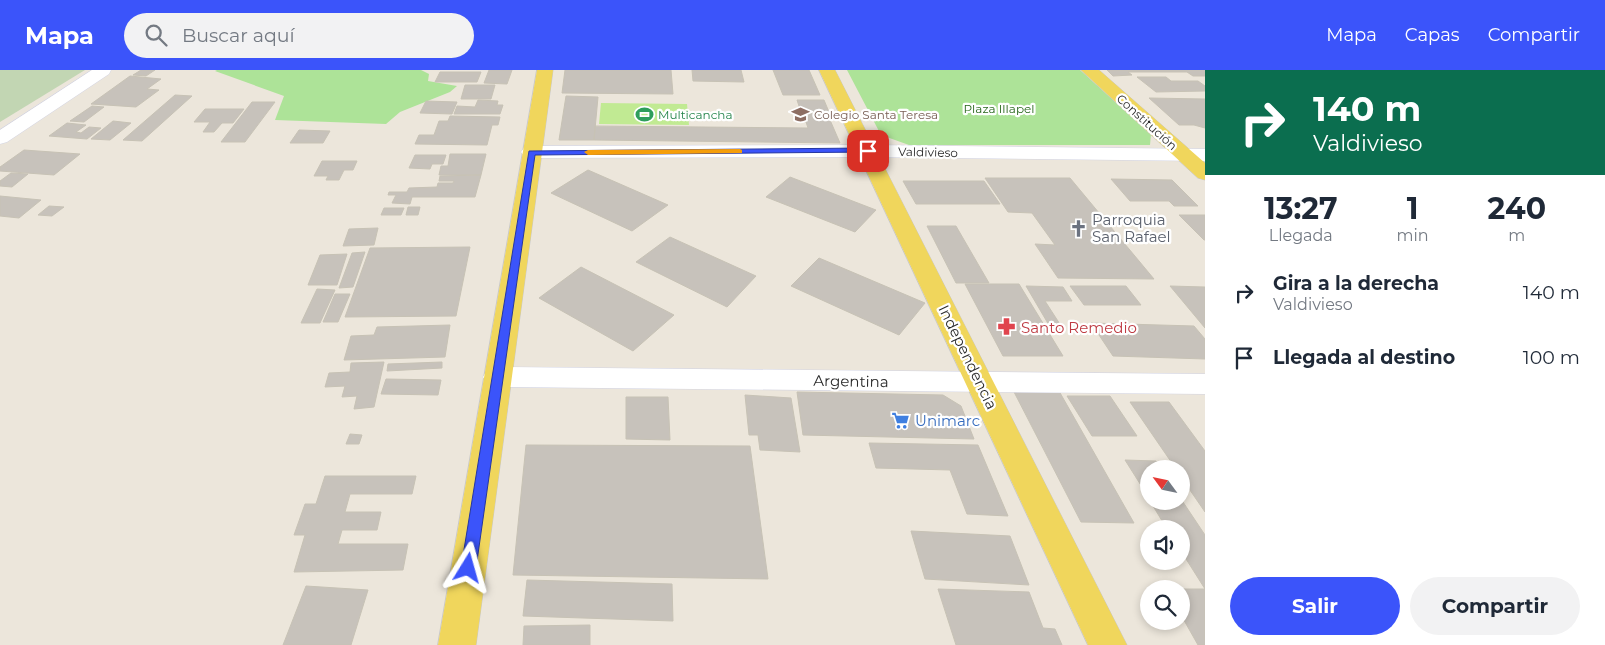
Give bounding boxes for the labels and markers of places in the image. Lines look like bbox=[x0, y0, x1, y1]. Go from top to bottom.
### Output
sports icon: Multicancha bbox=[634, 104, 654, 124]
school or university icon: Colegio Santa Teresa bbox=[790, 104, 810, 124]
place label: Multicancha bbox=[658, 107, 733, 122]
place label: Colegio Santa Teresa bbox=[814, 107, 938, 122]
pin bbox=[847, 130, 889, 172]
place label: Parroquia San Rafael bbox=[1092, 210, 1171, 246]
church icon: Parroquia San Rafael bbox=[1068, 218, 1088, 238]
pharmacy icon: Santo Remedio bbox=[997, 317, 1017, 337]
place label: Santo Remedio bbox=[1021, 318, 1137, 337]
supermarket icon: Unimarc bbox=[891, 410, 911, 430]
place label: Unimarc bbox=[915, 411, 980, 430]

